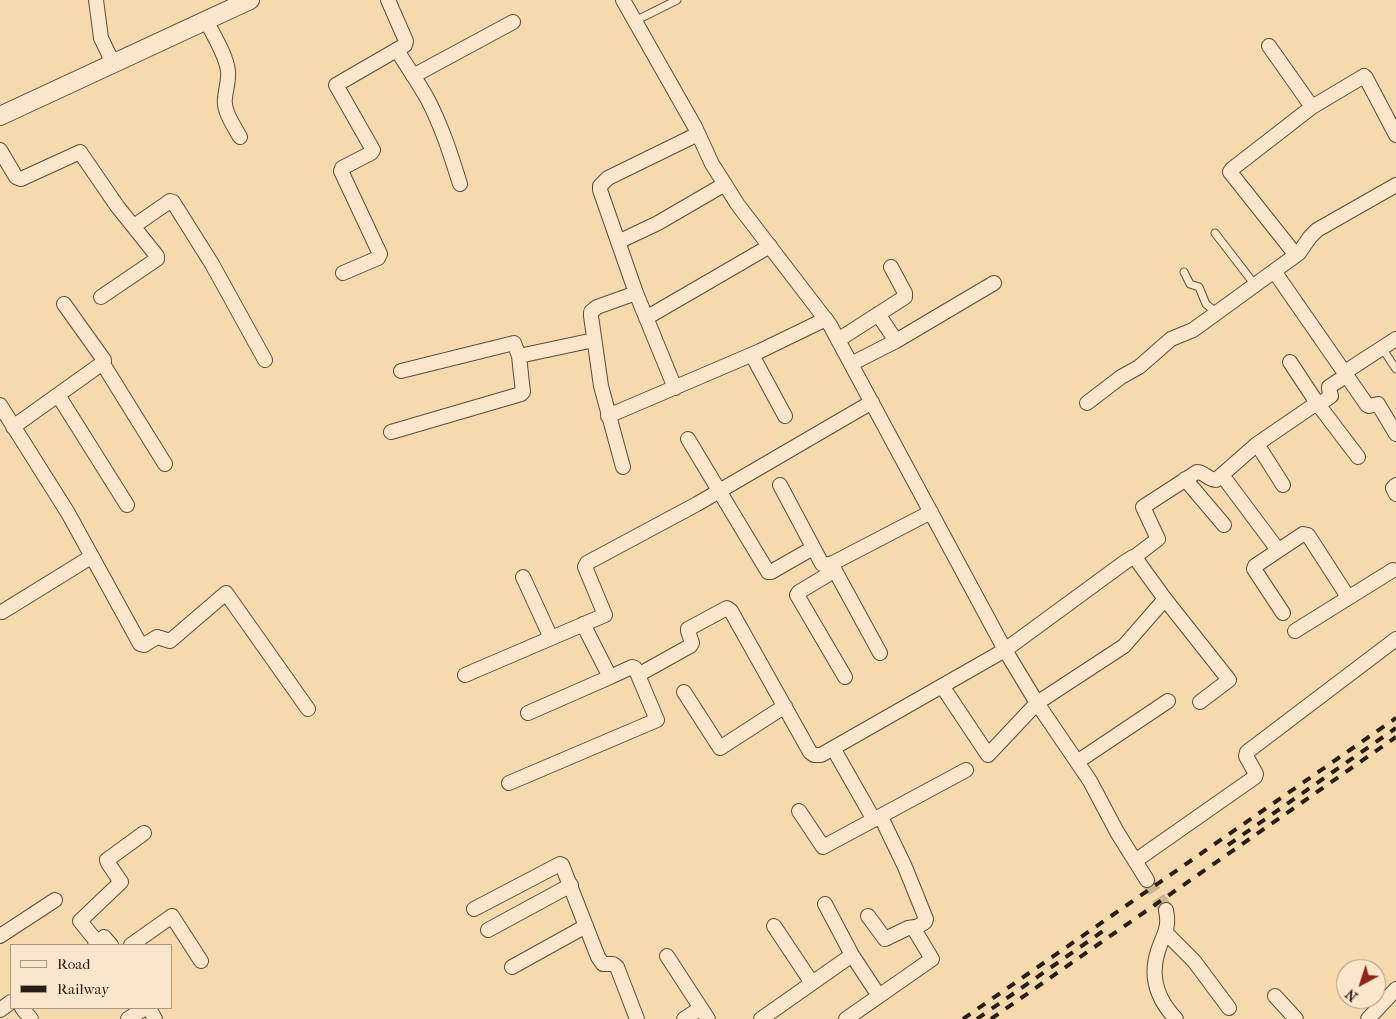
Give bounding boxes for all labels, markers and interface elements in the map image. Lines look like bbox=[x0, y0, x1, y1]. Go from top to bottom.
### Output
legend bbox=[10, 944, 172, 1009]
text: Road bbox=[57, 955, 90, 973]
north arrow bbox=[1336, 959, 1386, 1009]
text: Railway bbox=[57, 980, 109, 998]
text: N bbox=[1342, 985, 1361, 1005]

